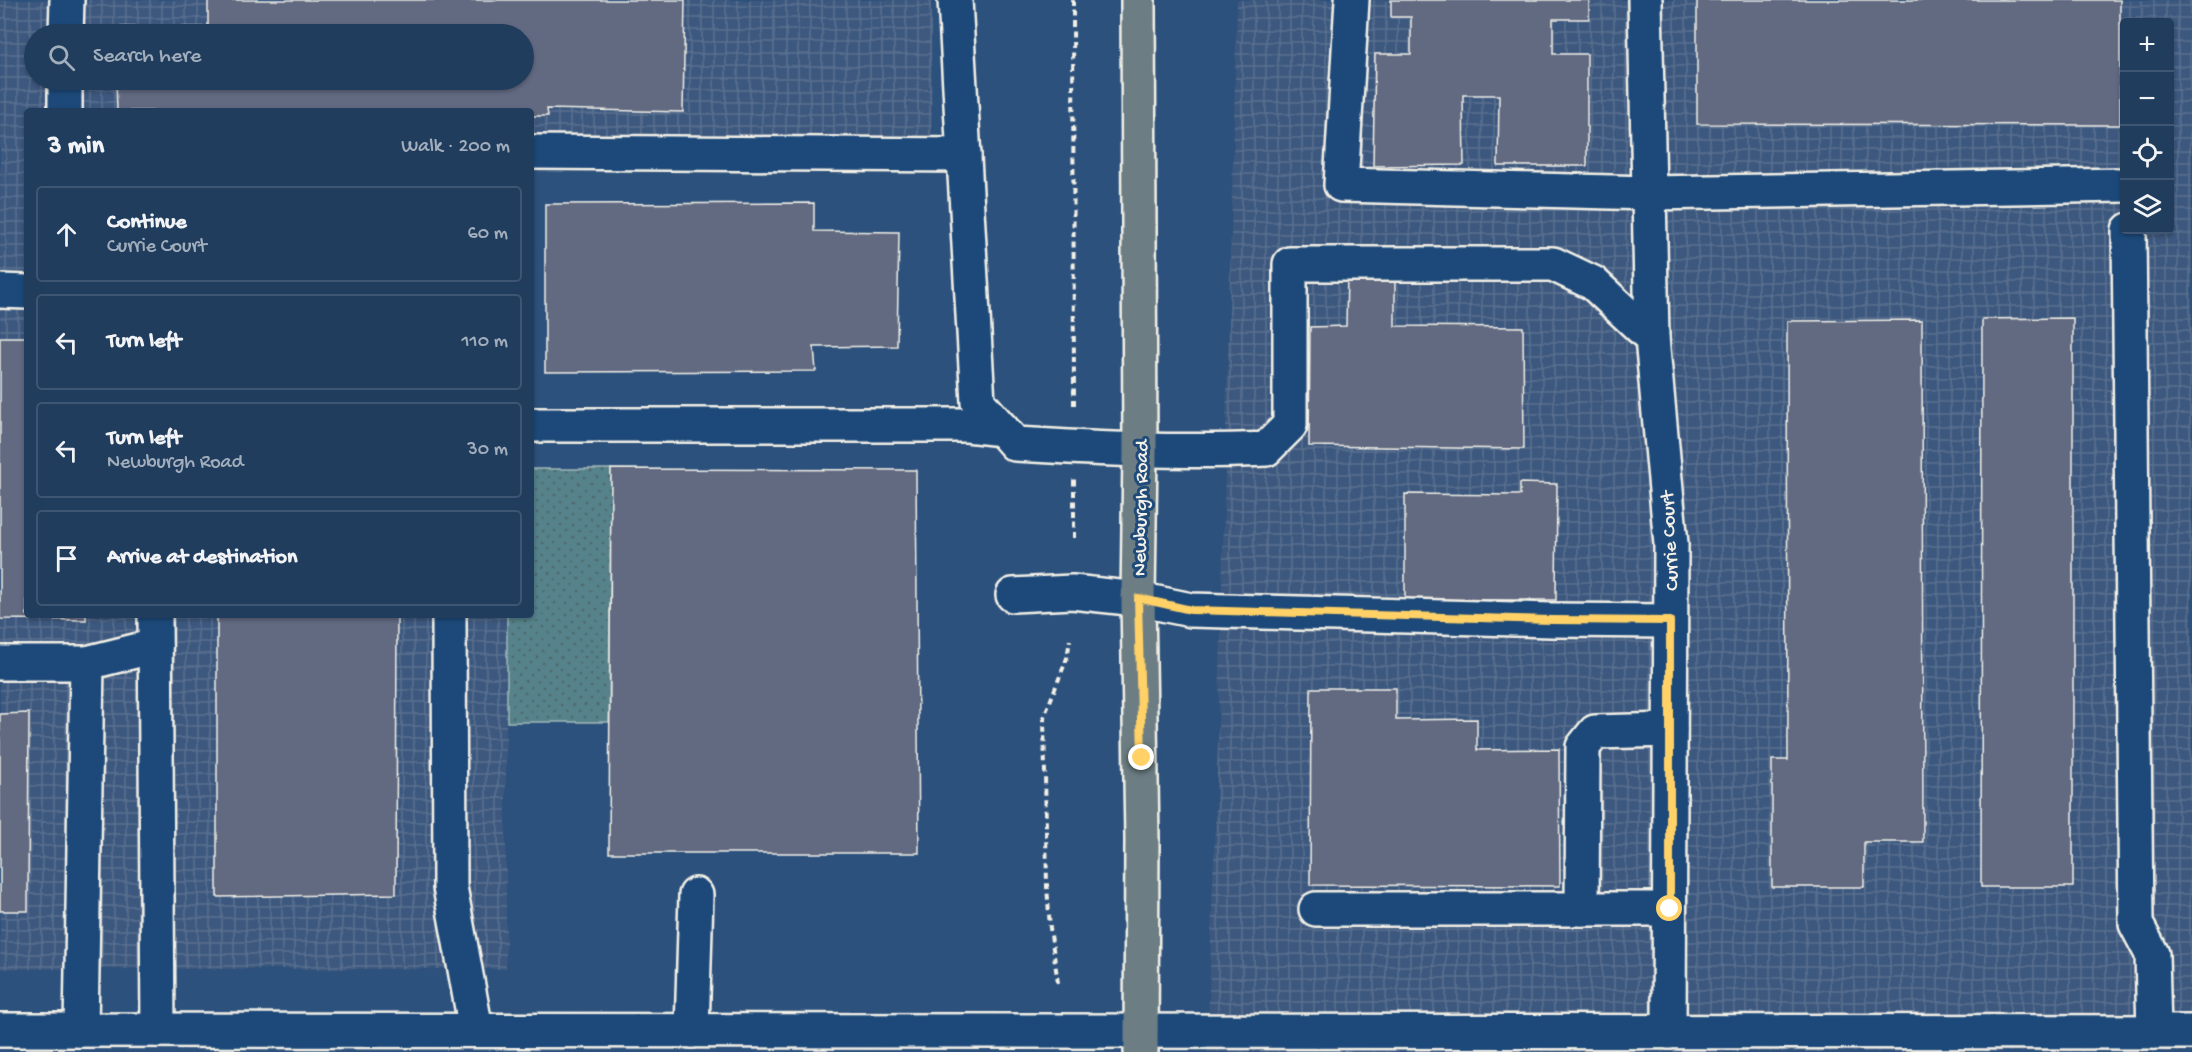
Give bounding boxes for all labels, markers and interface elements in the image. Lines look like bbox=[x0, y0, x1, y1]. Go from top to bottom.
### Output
map controls bbox=[2120, 18, 2174, 234]
button: + bbox=[2120, 18, 2174, 72]
search box bbox=[24, 24, 534, 90]
icon: search bbox=[45, 41, 78, 74]
text: Search here bbox=[93, 44, 201, 70]
button: − bbox=[2120, 72, 2174, 126]
button: locate bbox=[2120, 126, 2174, 180]
text: 3 min bbox=[48, 132, 104, 163]
text: Walk · 200 m bbox=[401, 136, 510, 159]
button: layers bbox=[2120, 180, 2174, 234]
text: Continue bbox=[107, 210, 187, 236]
icon: ahead bbox=[50, 218, 83, 251]
text: 60 m bbox=[468, 223, 508, 246]
text: Currie Court bbox=[107, 236, 207, 259]
icon: left bbox=[50, 326, 83, 359]
text: Turn left bbox=[107, 329, 181, 355]
text: 110 m bbox=[462, 331, 508, 354]
text: Turn left bbox=[107, 426, 181, 452]
icon: left bbox=[50, 434, 83, 467]
street label: Newburgh Road bbox=[1130, 437, 1155, 576]
text: 30 m bbox=[467, 439, 508, 462]
text: Newburgh Road bbox=[107, 452, 243, 475]
street label: Currie Court bbox=[1657, 489, 1686, 591]
icon: arrive bbox=[50, 542, 83, 575]
text: Arrive at destination bbox=[107, 545, 297, 571]
route end bbox=[1128, 744, 1154, 770]
route start bbox=[1656, 895, 1682, 921]

